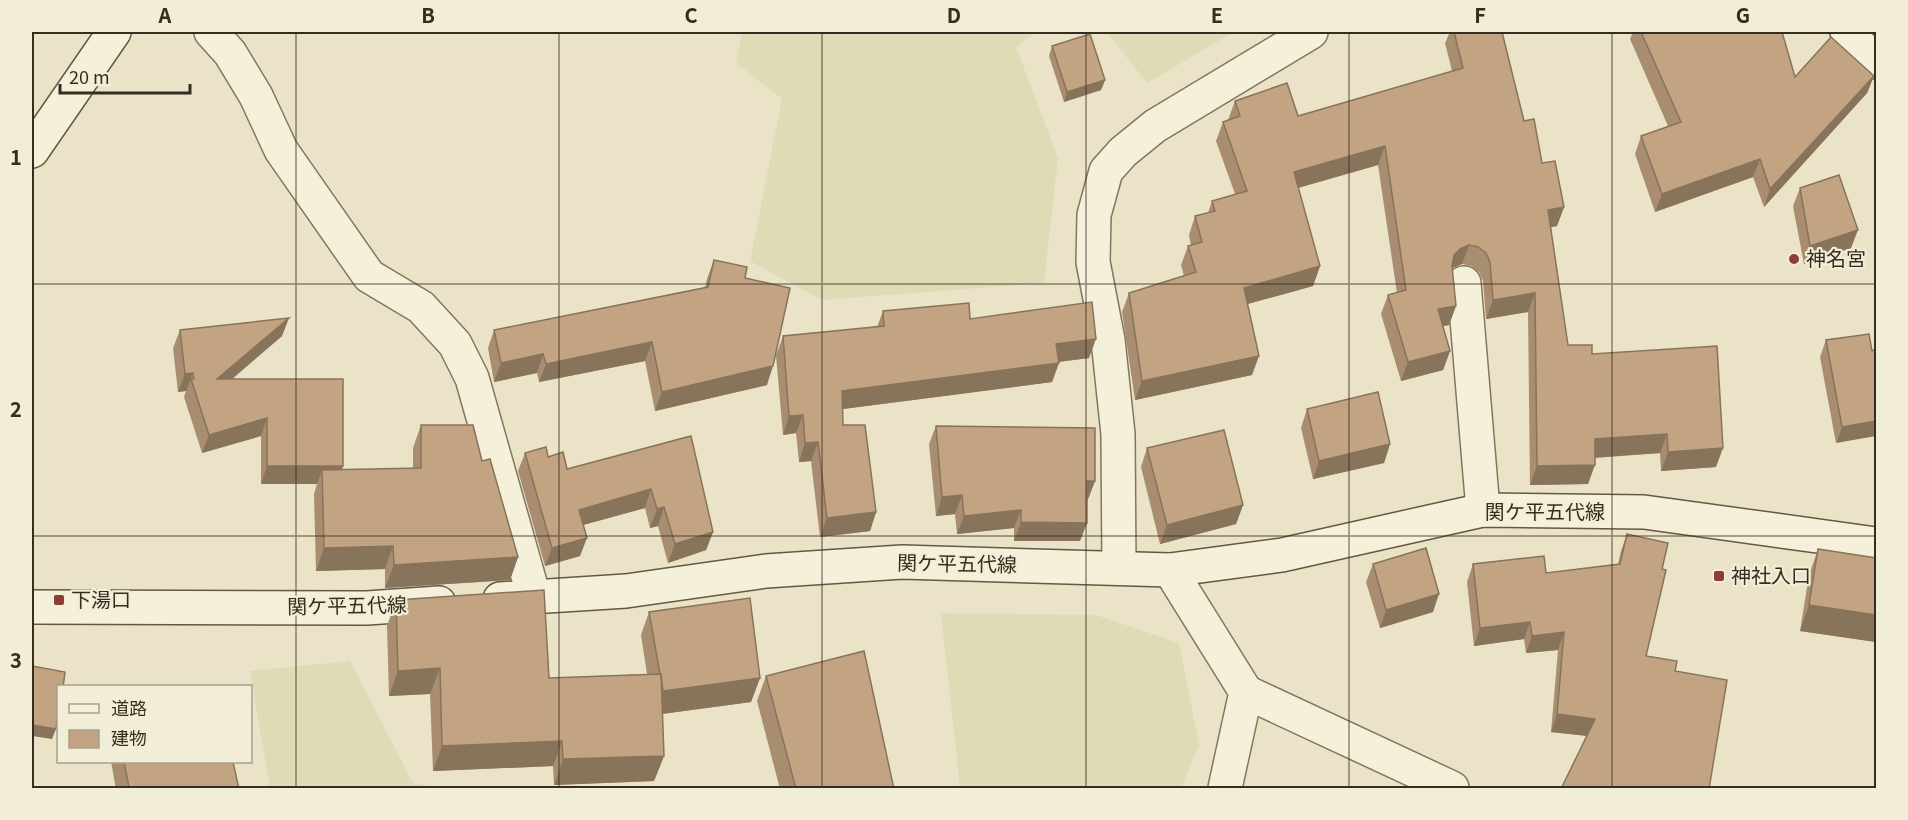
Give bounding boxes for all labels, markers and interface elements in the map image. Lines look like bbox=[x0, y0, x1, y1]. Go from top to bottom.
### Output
text: A bbox=[158, 0, 172, 29]
text: B bbox=[421, 0, 435, 29]
text: C bbox=[684, 0, 698, 29]
text: D bbox=[947, 0, 961, 29]
text: E bbox=[1211, 0, 1223, 29]
text: F bbox=[1474, 0, 1486, 29]
text: G bbox=[1736, 0, 1750, 29]
scale bar bbox=[60, 57, 190, 95]
text: 20 m bbox=[69, 63, 110, 89]
text: 1 bbox=[10, 142, 22, 171]
place label: 神名宮 bbox=[1806, 243, 1866, 272]
marker: 神名宮 bbox=[1787, 252, 1801, 266]
text: 2 bbox=[10, 394, 22, 423]
street label: 関ケ平五代線 bbox=[1485, 496, 1605, 525]
street label: 関ケ平五代線 bbox=[897, 547, 1017, 578]
place label: 神社入口 bbox=[1731, 560, 1811, 589]
marker: 神社入口 bbox=[1712, 569, 1726, 583]
place label: 下湯口 bbox=[71, 584, 131, 613]
street label: 関ケ平五代線 bbox=[287, 589, 407, 620]
marker: 下湯口 bbox=[52, 593, 66, 607]
text: 3 bbox=[10, 645, 22, 674]
legend bbox=[57, 685, 252, 763]
text: 道路 bbox=[111, 694, 147, 720]
text: 建物 bbox=[111, 724, 147, 750]

